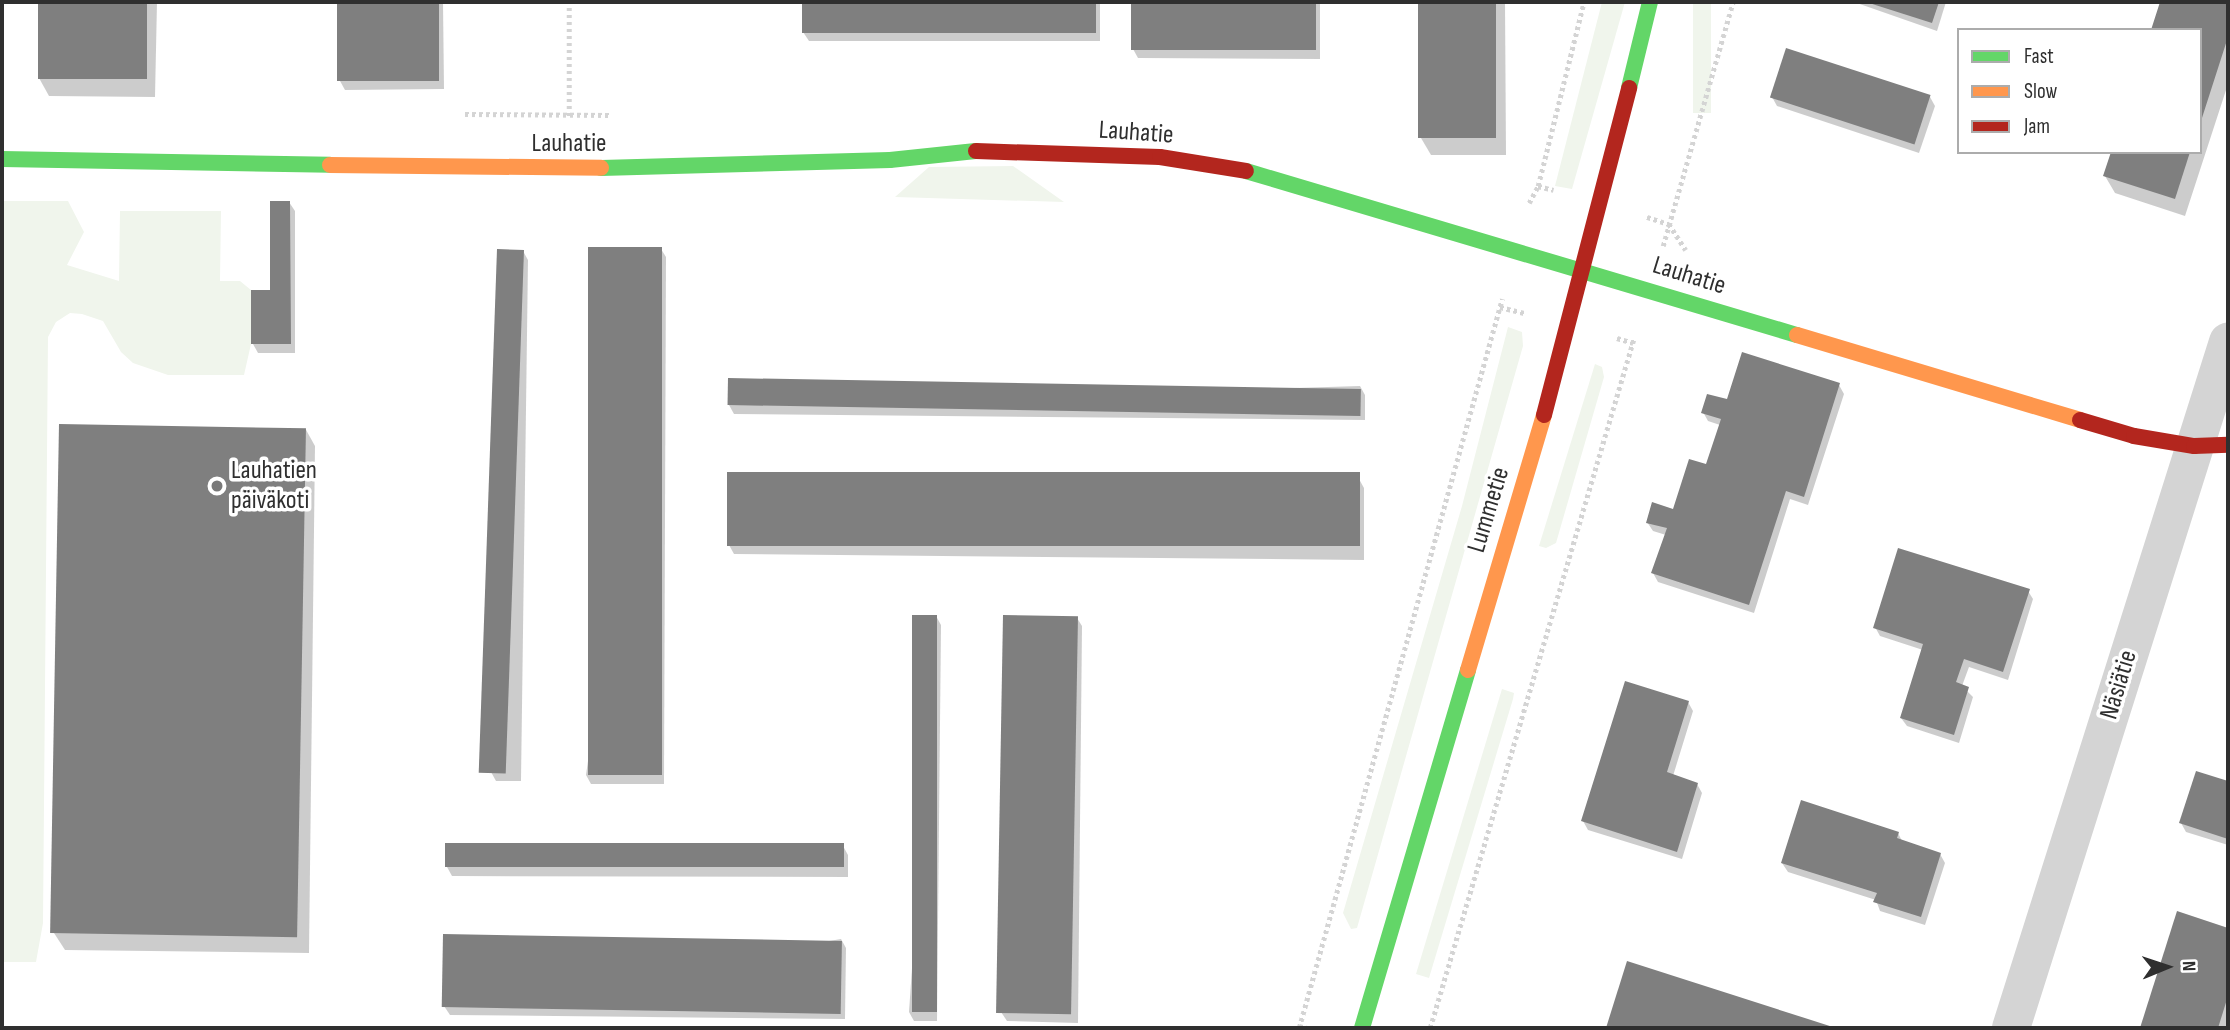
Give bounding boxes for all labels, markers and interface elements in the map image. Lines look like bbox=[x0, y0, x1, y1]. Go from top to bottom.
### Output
legend bbox=[1957, 28, 2202, 154]
text: Fast bbox=[2024, 44, 2054, 69]
text: Slow bbox=[2024, 79, 2057, 104]
text: Jam bbox=[2024, 114, 2050, 139]
street label: Lauhatie bbox=[1098, 115, 1174, 151]
street label: Lauhatie bbox=[532, 128, 606, 160]
street label: Lauhatie bbox=[1649, 250, 1729, 302]
place label: Lauhatien päiväkoti bbox=[231, 455, 317, 516]
street label: Lummetie bbox=[1461, 464, 1517, 556]
marker: Lauhatien päiväkoti bbox=[209, 478, 225, 494]
street label: Näsiätie bbox=[2094, 647, 2144, 723]
north arrow bbox=[2132, 932, 2202, 1002]
text: N bbox=[2177, 961, 2200, 972]

